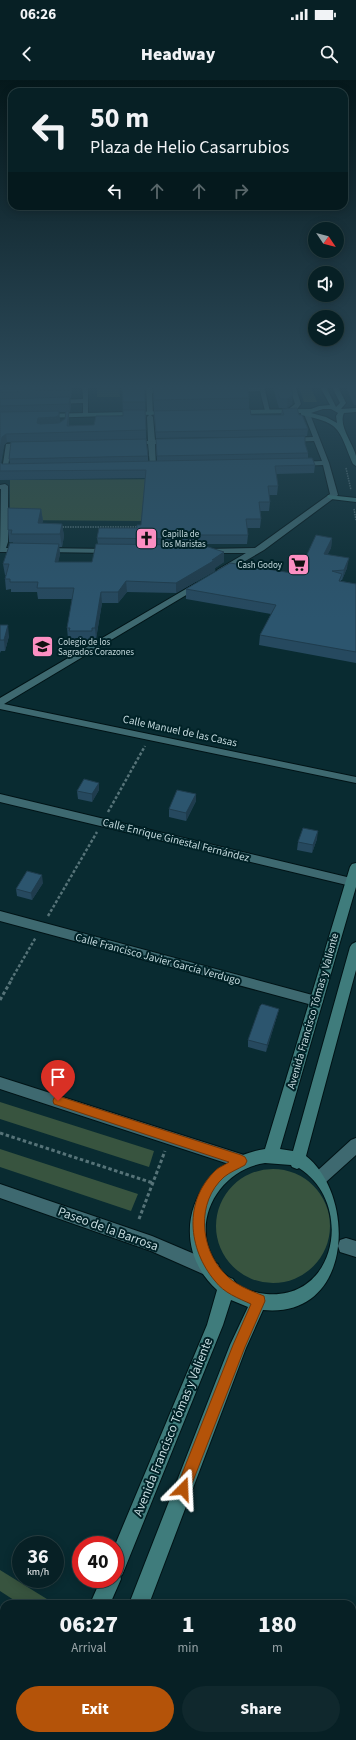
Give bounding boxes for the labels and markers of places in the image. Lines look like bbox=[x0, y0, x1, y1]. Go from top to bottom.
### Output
church icon: Capilla de los Maristas bbox=[133, 526, 159, 552]
place label: Capilla de los Maristas bbox=[162, 528, 206, 551]
supermarket icon: Cash Godoy bbox=[285, 552, 311, 578]
place label: Cash Godoy bbox=[237, 559, 283, 572]
school or university icon: Colegio de los Sagrados Corazones bbox=[30, 634, 56, 660]
place label: Colegio de los Sagrados Corazones bbox=[58, 636, 134, 659]
pin bbox=[41, 1060, 75, 1101]

